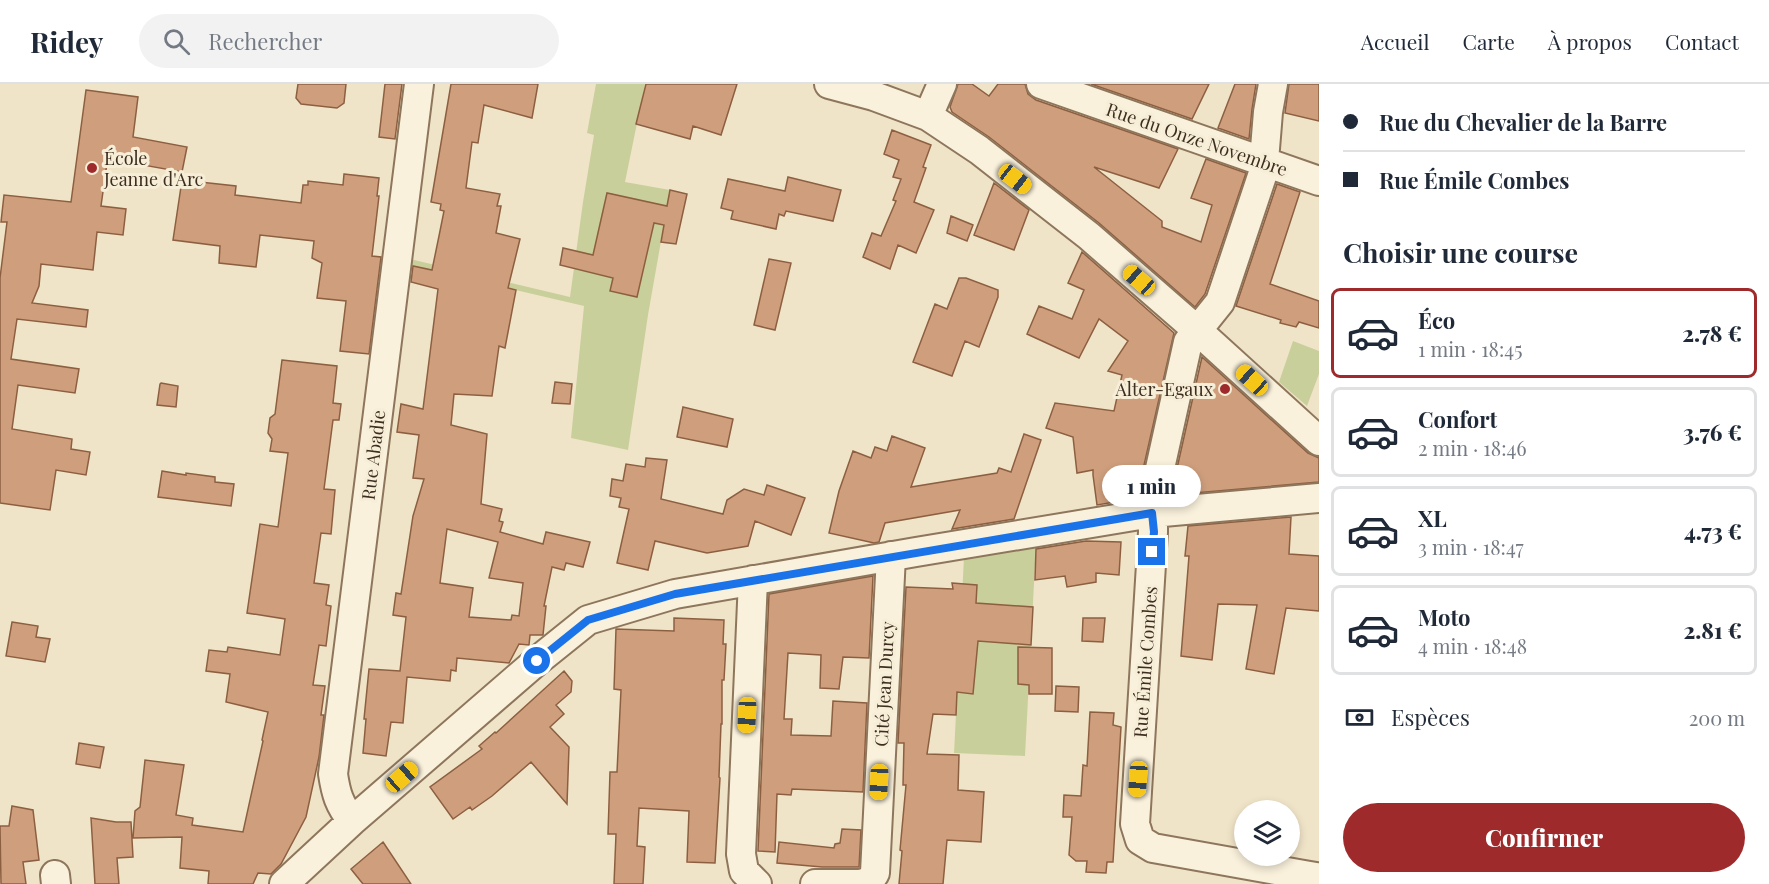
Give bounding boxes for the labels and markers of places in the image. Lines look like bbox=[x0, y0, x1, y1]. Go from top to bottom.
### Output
place label: École Jeanne d'Arc bbox=[103, 146, 204, 191]
marker: École Jeanne d'Arc bbox=[85, 161, 99, 175]
place label: Alter-Egaux bbox=[1114, 377, 1214, 401]
marker: Alter-Egaux bbox=[1218, 382, 1232, 396]

